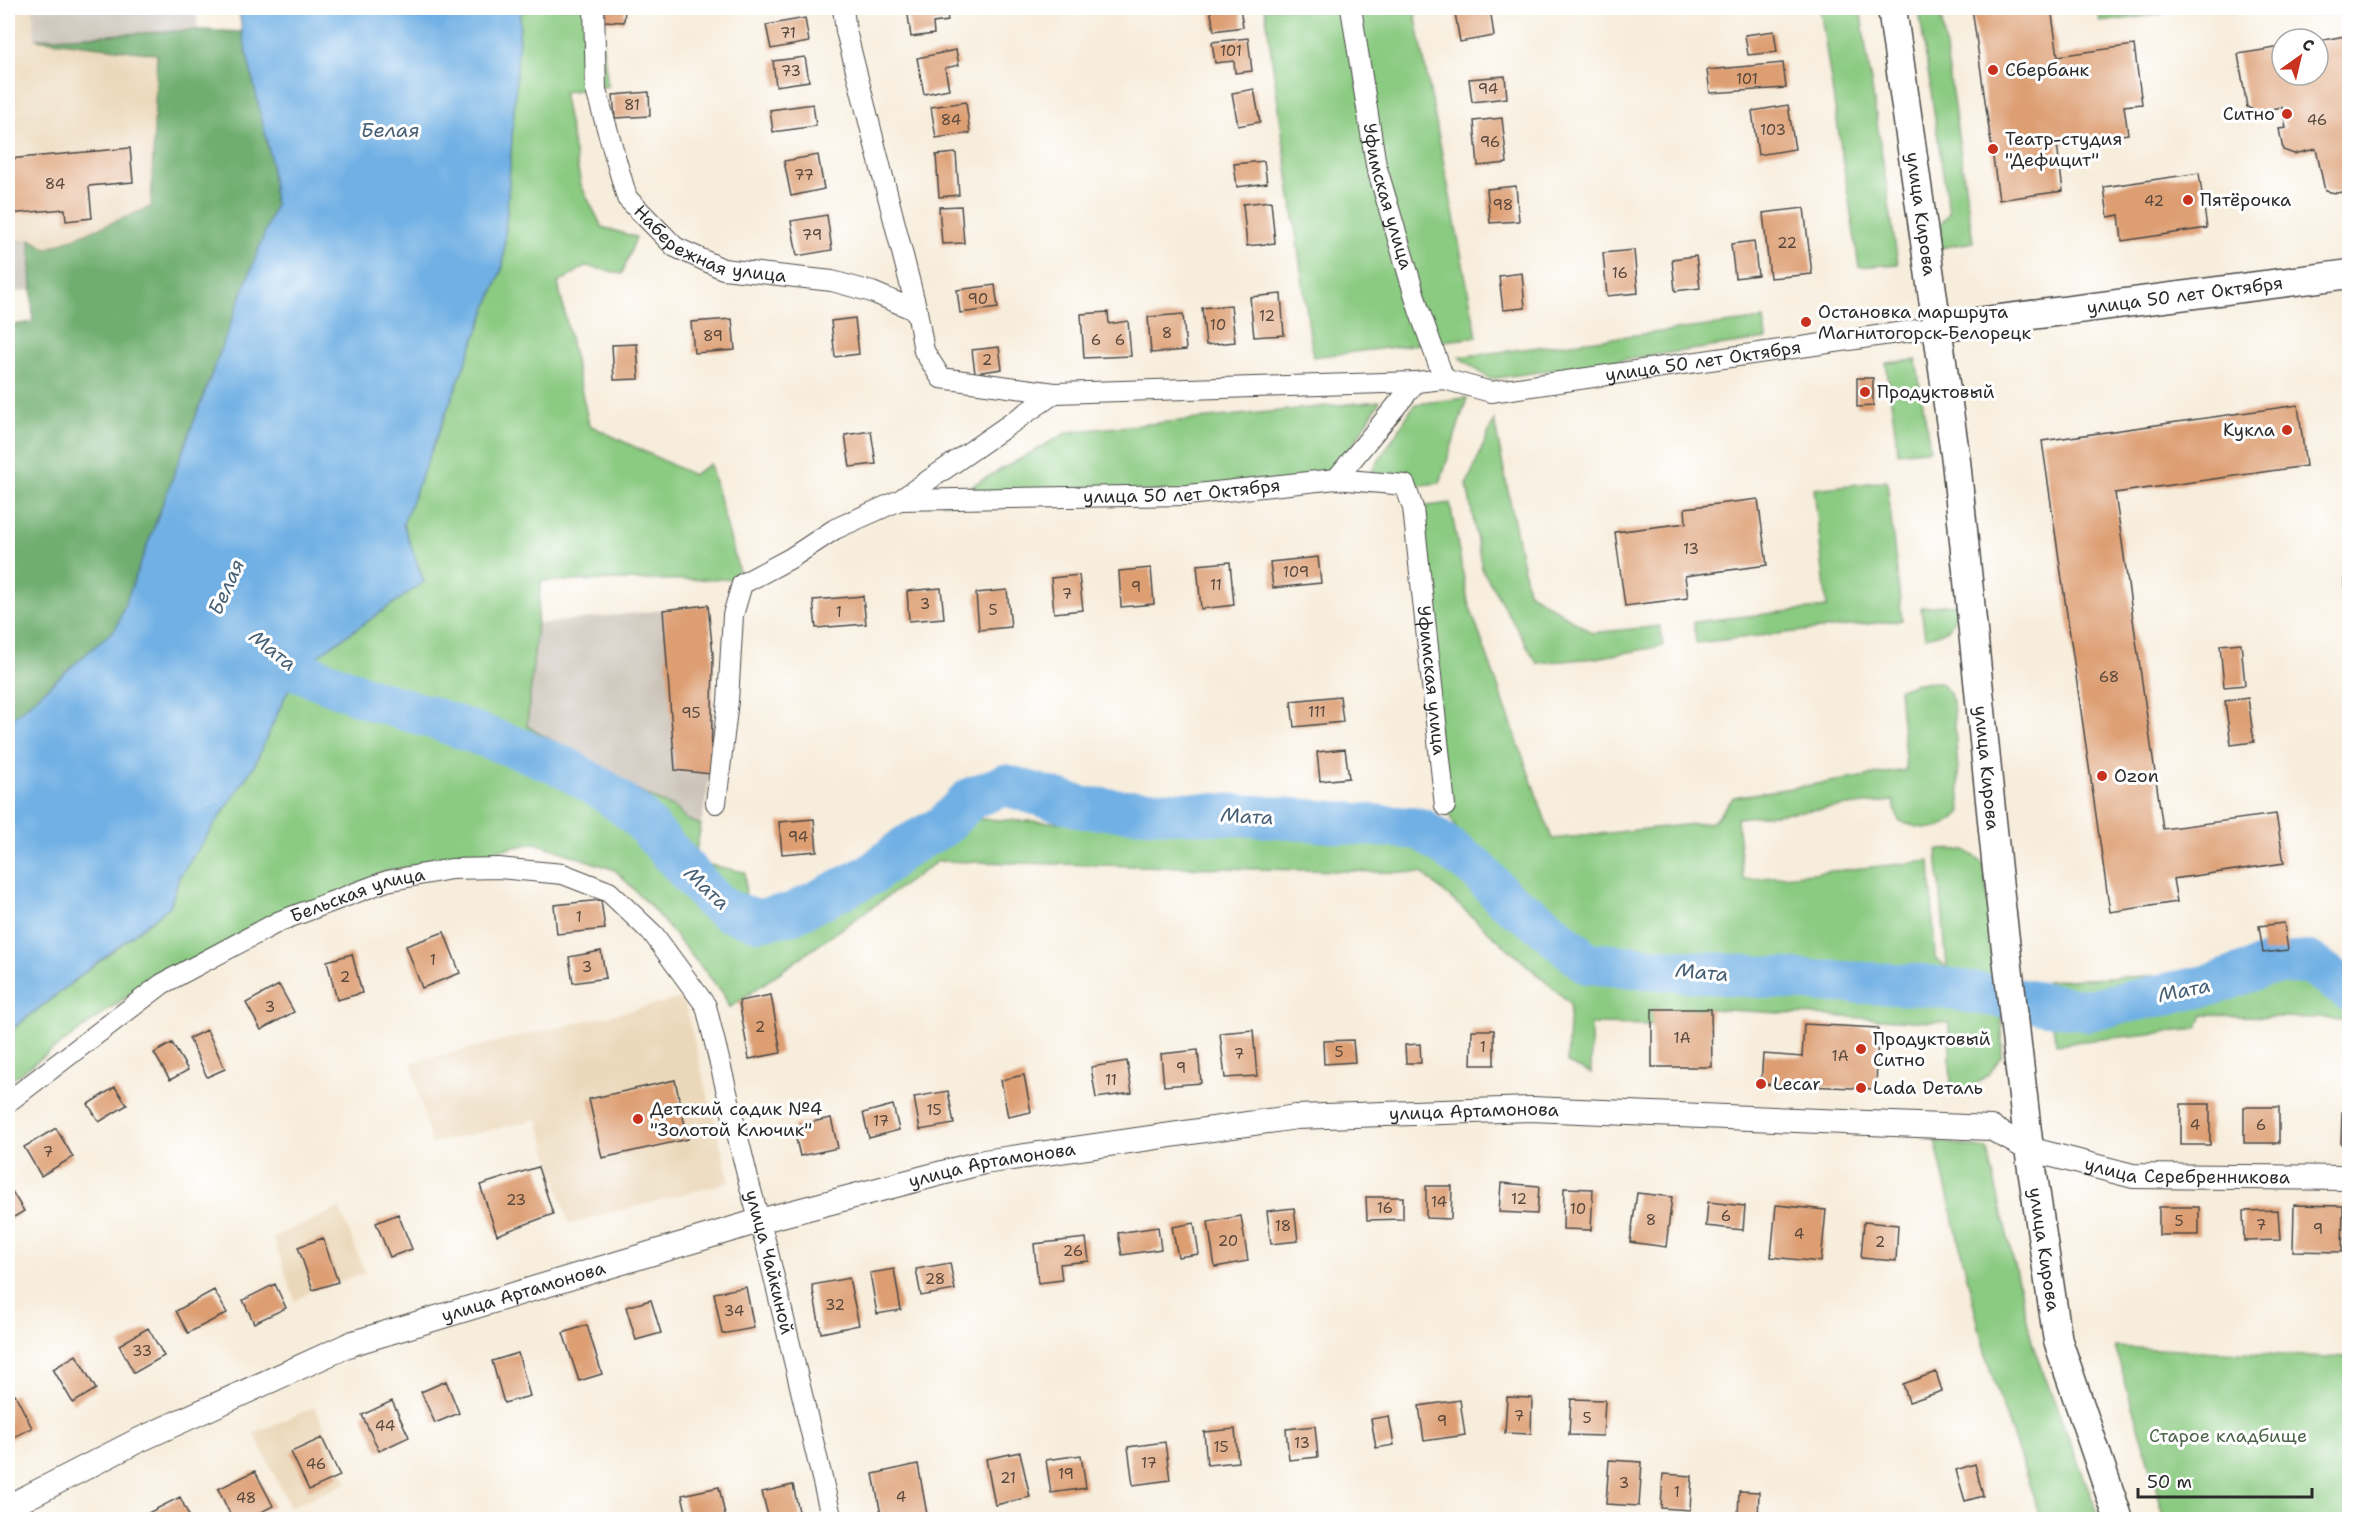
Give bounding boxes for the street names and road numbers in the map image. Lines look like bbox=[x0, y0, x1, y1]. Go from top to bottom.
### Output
street label: Уфимская улица bbox=[1358, 122, 1418, 272]
street label: улица Кирова bbox=[1900, 150, 1942, 278]
street label: Набережная улица bbox=[628, 200, 788, 288]
street label: улица 50 лет Октября bbox=[2085, 271, 2284, 320]
street label: улица 50 лет Октября bbox=[1604, 335, 1803, 387]
street label: улица 50 лет Октября bbox=[1083, 473, 1281, 509]
street label: Уфимская улица bbox=[1412, 604, 1451, 756]
street label: улица Кирова bbox=[1969, 705, 2005, 831]
street label: Бельская улица bbox=[287, 862, 427, 928]
street label: улица Артамонова bbox=[1389, 1097, 1559, 1126]
street label: улица Артамонова bbox=[906, 1137, 1077, 1193]
street label: улица Серебренникова bbox=[2082, 1152, 2290, 1189]
street label: улица Кирова bbox=[2023, 1186, 2065, 1313]
street label: улица Чайкиной bbox=[739, 1187, 799, 1337]
street label: улица Артамонова bbox=[439, 1256, 608, 1328]

